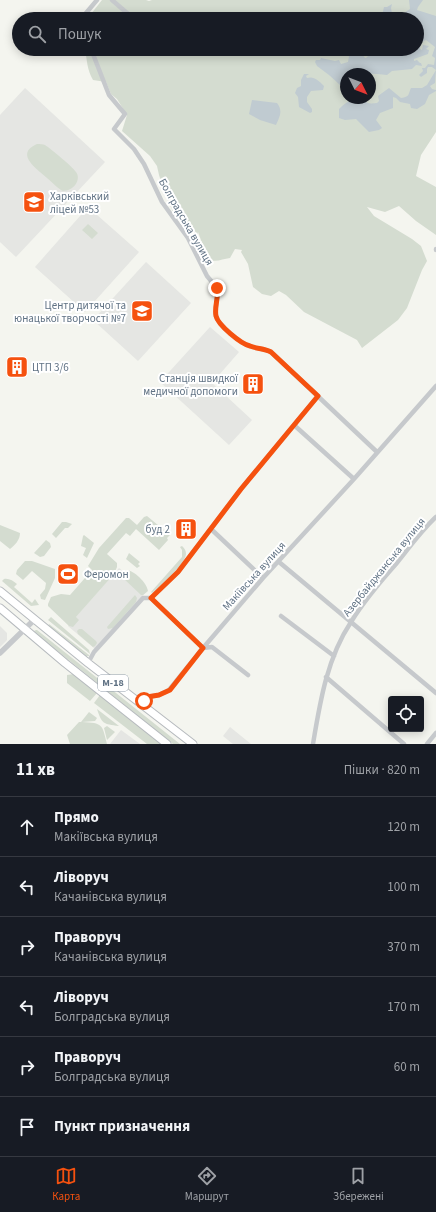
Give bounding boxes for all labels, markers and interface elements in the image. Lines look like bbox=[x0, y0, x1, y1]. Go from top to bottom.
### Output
search box bbox=[12, 12, 424, 56]
icon: search bbox=[26, 23, 48, 45]
text: Пошук bbox=[58, 24, 101, 45]
north arrow bbox=[340, 68, 376, 104]
street label: Болградська вулиця bbox=[155, 176, 217, 268]
school or university icon: Харківський ліцей №53 bbox=[21, 189, 47, 215]
place label: Харківський ліцей №53 bbox=[50, 189, 109, 217]
route end bbox=[208, 279, 226, 297]
place label: Центр дитячої та юнацької творчості №7 bbox=[14, 298, 126, 326]
school or university icon: Центр дитячої та юнацької творчості №7 bbox=[129, 298, 155, 324]
building icon: ЦТП 3/6 bbox=[4, 354, 30, 380]
place label: ЦТП 3/6 bbox=[32, 360, 69, 375]
place label: Станція швидкої медичної допомоги bbox=[143, 371, 238, 399]
building icon: Станція швидкої медичної допомоги bbox=[240, 371, 266, 397]
street label: Азербайджанська вулиця bbox=[339, 514, 429, 620]
building icon: буд 2 bbox=[173, 516, 199, 542]
place label: буд 2 bbox=[146, 522, 170, 537]
street label: Макіївська вулиця bbox=[219, 538, 289, 614]
sports icon: Феромон bbox=[55, 561, 81, 587]
place label: Феромон bbox=[84, 567, 129, 582]
road number: М-18 bbox=[98, 675, 128, 691]
route start bbox=[135, 692, 153, 710]
map controls bbox=[388, 696, 424, 732]
button: locate bbox=[388, 696, 424, 732]
text: 11 хв bbox=[16, 758, 55, 782]
text: Пішки · 820 m bbox=[344, 761, 420, 779]
text: Прямо bbox=[54, 807, 99, 828]
icon: ahead bbox=[16, 816, 38, 838]
text: 120 m bbox=[387, 818, 420, 836]
text: Макіївська вулиця bbox=[54, 828, 158, 846]
text: Ліворуч bbox=[54, 867, 109, 888]
icon: left bbox=[16, 876, 38, 898]
text: 100 m bbox=[387, 878, 420, 896]
text: Качанівська вулиця bbox=[54, 888, 167, 906]
text: Праворуч bbox=[54, 927, 121, 948]
icon: right bbox=[16, 936, 38, 958]
text: 370 m bbox=[387, 938, 420, 956]
text: Качанівська вулиця bbox=[54, 948, 167, 966]
text: Ліворуч bbox=[54, 987, 109, 1008]
icon: left bbox=[16, 996, 38, 1018]
text: 170 m bbox=[387, 998, 420, 1016]
text: Болградська вулиця bbox=[54, 1008, 170, 1026]
text: Праворуч bbox=[54, 1047, 121, 1068]
icon: right bbox=[16, 1056, 38, 1078]
text: 60 m bbox=[394, 1058, 420, 1076]
text: Болградська вулиця bbox=[54, 1068, 170, 1086]
icon: arrive bbox=[16, 1116, 38, 1138]
text: Пункт призначення bbox=[54, 1116, 190, 1137]
tab: Карта bbox=[52, 1165, 80, 1204]
tab: Маршрут bbox=[185, 1165, 229, 1204]
tab: Збережені bbox=[333, 1165, 384, 1204]

